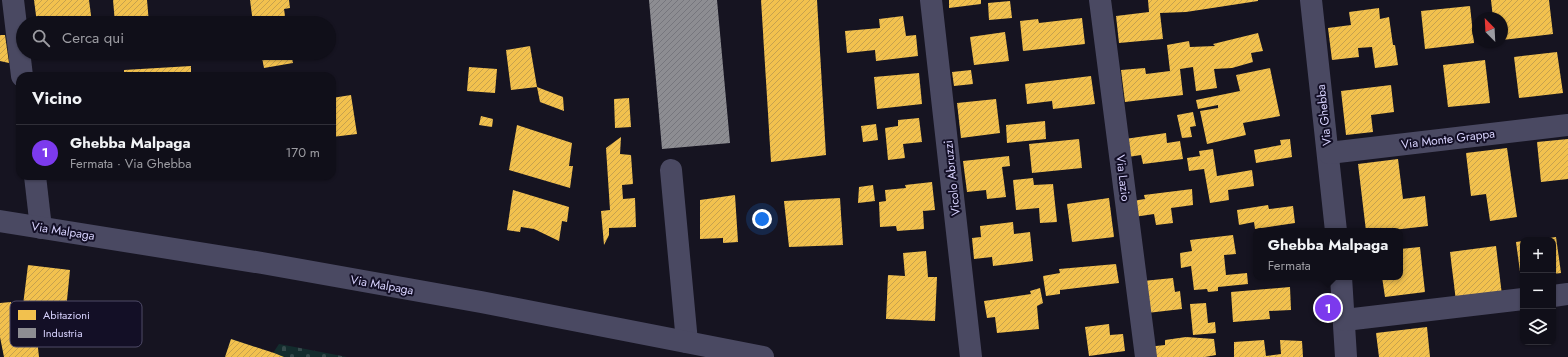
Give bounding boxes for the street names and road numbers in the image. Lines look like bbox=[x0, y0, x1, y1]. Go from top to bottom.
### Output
street label: Via Ghebba bbox=[1312, 83, 1336, 147]
street label: Via Monte Grappa bbox=[1400, 124, 1496, 154]
street label: Vicolo Abruzzi bbox=[939, 139, 965, 217]
street label: Via Lazio bbox=[1111, 154, 1135, 203]
street label: Via Malpaga bbox=[30, 217, 96, 245]
street label: Via Malpaga bbox=[349, 271, 415, 299]

